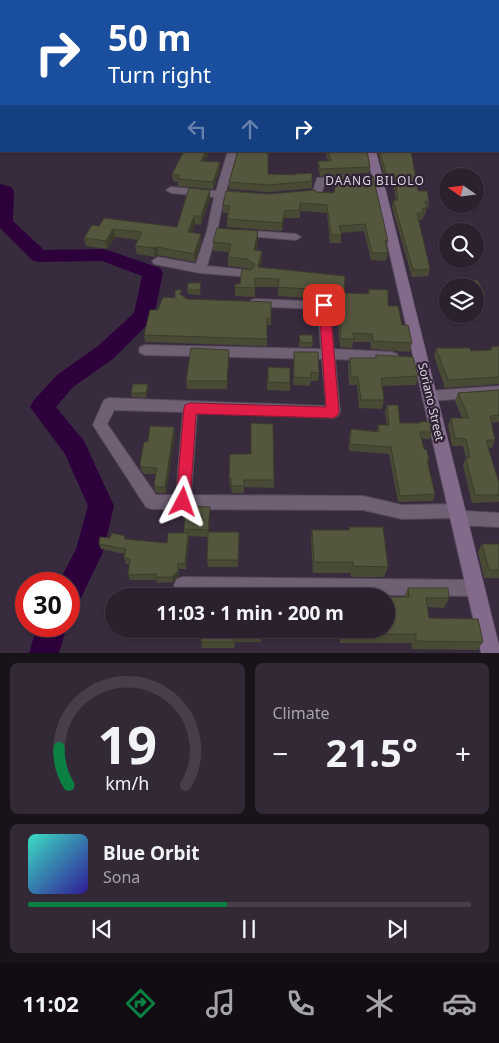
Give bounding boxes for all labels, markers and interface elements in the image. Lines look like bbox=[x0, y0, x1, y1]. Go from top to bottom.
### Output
text: 50 m bbox=[108, 14, 191, 61]
icon: right bbox=[25, 20, 90, 85]
text: Turn right bbox=[108, 59, 211, 89]
icon: left bbox=[183, 115, 211, 143]
icon: ahead bbox=[236, 115, 264, 143]
icon: right bbox=[289, 115, 317, 143]
north arrow bbox=[439, 168, 484, 212]
map controls bbox=[439, 168, 484, 323]
district label: DAANG BILOLO bbox=[325, 172, 425, 189]
button: search bbox=[439, 223, 484, 268]
button: layers bbox=[439, 278, 484, 323]
pin bbox=[303, 284, 345, 326]
icon: arrive bbox=[310, 291, 338, 319]
street label: Soriano Street bbox=[414, 361, 449, 443]
position arrow bbox=[156, 475, 208, 527]
speed limit sign: 30 bbox=[15, 572, 80, 637]
text: 11:03 · 1 min · 200 m bbox=[156, 600, 344, 626]
text: Climate bbox=[273, 702, 330, 724]
text: 19 bbox=[98, 708, 157, 779]
text: 21.5° bbox=[326, 726, 418, 778]
text: − bbox=[273, 734, 289, 772]
text: + bbox=[455, 734, 471, 772]
text: km/h bbox=[105, 771, 149, 795]
text: Blue Orbit bbox=[103, 840, 199, 866]
text: Sona bbox=[103, 866, 140, 888]
icon: previous bbox=[88, 915, 116, 943]
icon: pause bbox=[235, 915, 263, 943]
icon: next bbox=[383, 915, 411, 943]
icon: directions bbox=[123, 986, 158, 1021]
icon: music bbox=[203, 986, 238, 1021]
icon: phone bbox=[283, 986, 318, 1021]
icon: climate bbox=[362, 986, 397, 1021]
icon: car bbox=[442, 986, 477, 1021]
text: 11:02 bbox=[22, 988, 79, 1018]

